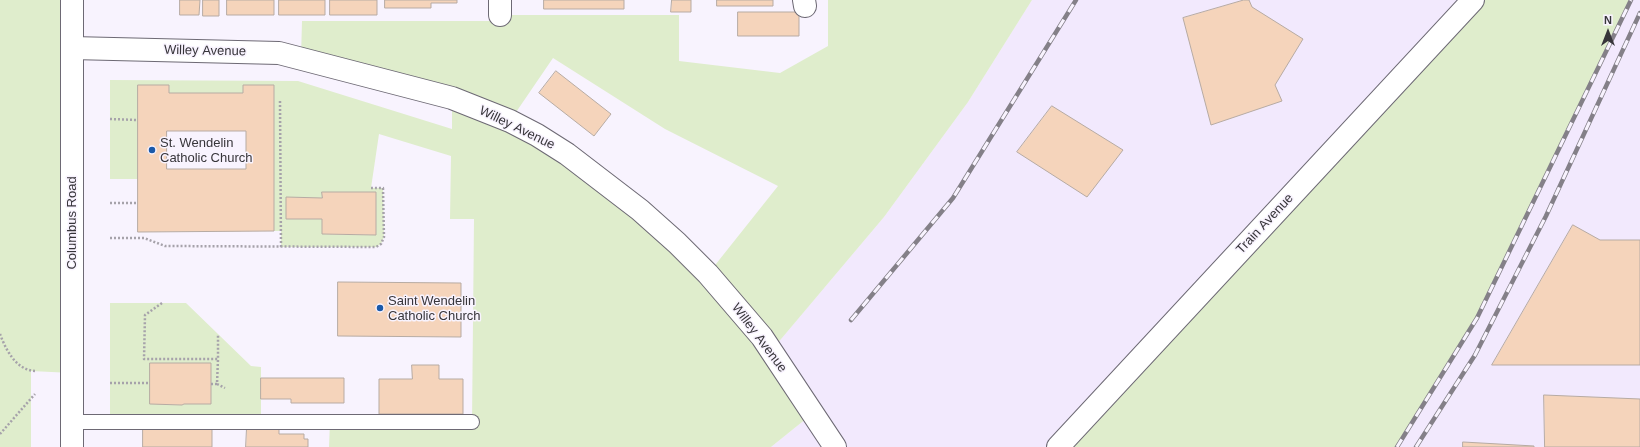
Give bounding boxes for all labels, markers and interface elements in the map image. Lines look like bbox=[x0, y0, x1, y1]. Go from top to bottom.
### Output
north arrow bbox=[1588, 12, 1628, 52]
text: N bbox=[1604, 14, 1612, 26]
street label: Willey Avenue bbox=[164, 42, 246, 60]
street label: Willey Avenue bbox=[477, 103, 557, 153]
place label: St. Wendelin Catholic Church bbox=[160, 135, 252, 166]
marker: St. Wendelin Catholic Church bbox=[147, 145, 157, 155]
street label: Columbus Road bbox=[64, 176, 80, 270]
street label: Train Avenue bbox=[1233, 191, 1297, 257]
place label: Saint Wendelin Catholic Church bbox=[388, 293, 480, 324]
street label: Willey Avenue bbox=[728, 301, 790, 375]
marker: Saint Wendelin Catholic Church bbox=[375, 303, 385, 313]

